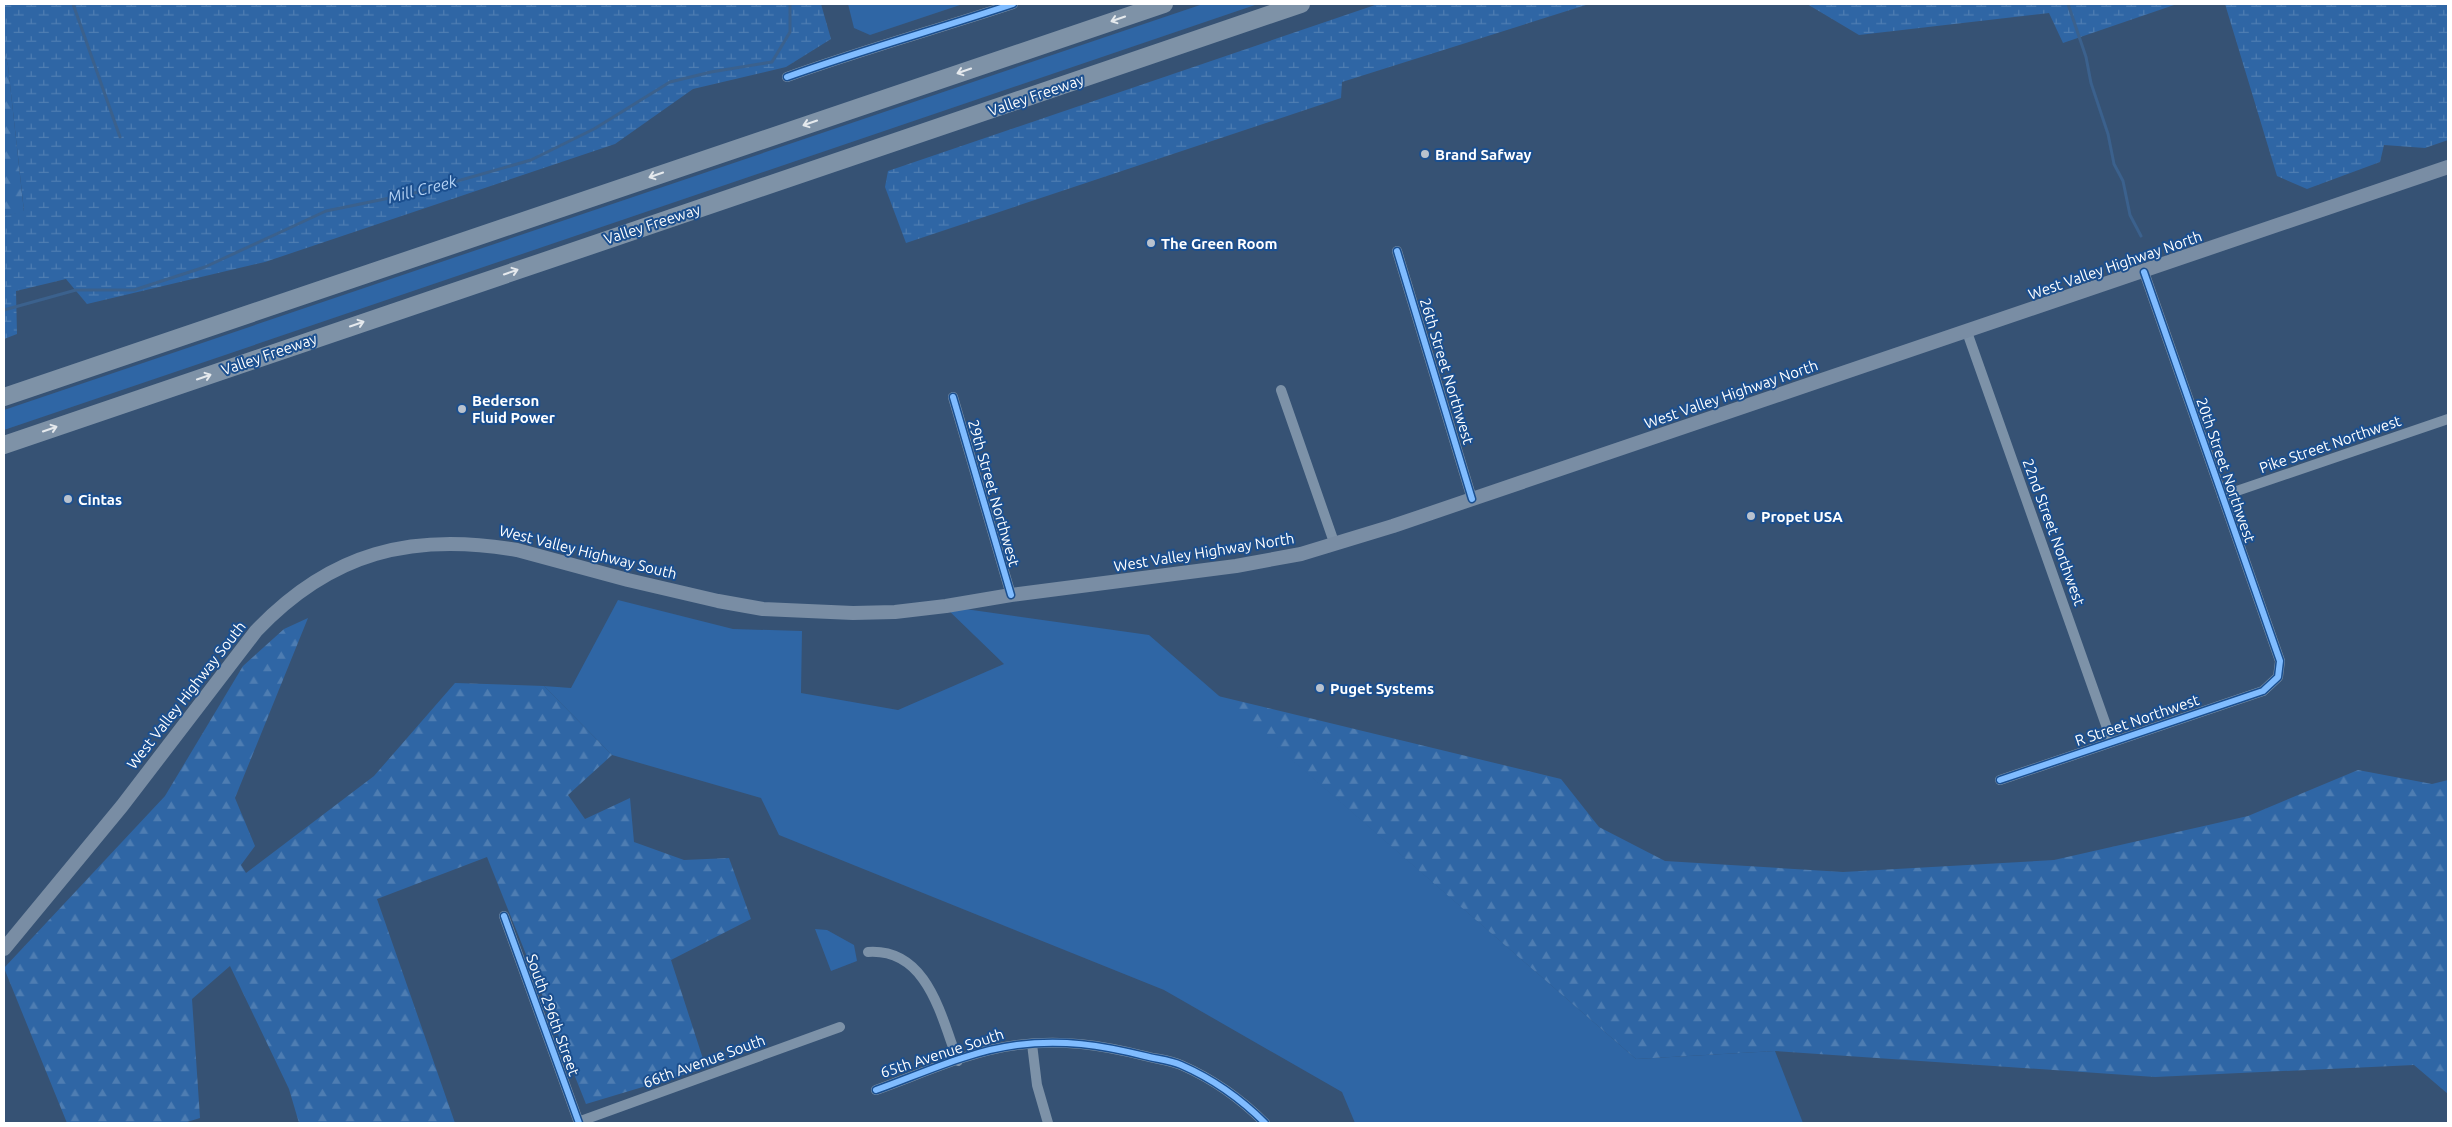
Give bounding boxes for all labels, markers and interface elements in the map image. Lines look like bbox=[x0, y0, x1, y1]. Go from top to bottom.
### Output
one-way arrow bbox=[1110, 15, 1126, 25]
one-way arrow bbox=[956, 67, 972, 77]
street label: Valley Freeway bbox=[986, 71, 1086, 119]
one-way arrow bbox=[802, 119, 818, 129]
place label: Brand Safway bbox=[1435, 146, 1531, 163]
marker: Brand Safway bbox=[1419, 148, 1431, 160]
one-way arrow bbox=[648, 171, 664, 181]
water label: Mill Creek bbox=[386, 172, 459, 206]
street label: Valley Freeway bbox=[602, 200, 702, 248]
street label: West Valley Highway North bbox=[2026, 227, 2204, 303]
place label: The Green Room bbox=[1161, 235, 1278, 252]
marker: The Green Room bbox=[1145, 237, 1157, 249]
one-way arrow bbox=[503, 267, 519, 276]
street label: 26th Street Northwest bbox=[1417, 296, 1477, 446]
one-way arrow bbox=[349, 319, 365, 328]
street label: Valley Freeway bbox=[219, 330, 319, 378]
street label: West Valley Highway North bbox=[1642, 356, 1820, 432]
one-way arrow bbox=[195, 372, 211, 381]
place label: Bederson Fluid Power bbox=[472, 392, 556, 426]
street label: 20th Street Northwest bbox=[2193, 395, 2259, 545]
marker: Bederson Fluid Power bbox=[456, 403, 468, 415]
street label: Pike Street Northwest bbox=[2257, 412, 2403, 476]
street label: 29th Street Northwest bbox=[965, 418, 1023, 569]
one-way arrow bbox=[42, 424, 57, 433]
street label: 22nd Street Northwest bbox=[2020, 456, 2089, 608]
place label: Cintas bbox=[78, 491, 122, 508]
marker: Cintas bbox=[62, 493, 74, 505]
place label: Propet USA bbox=[1761, 508, 1843, 525]
marker: Propet USA bbox=[1745, 510, 1757, 522]
street label: West Valley Highway South bbox=[497, 522, 679, 582]
street label: West Valley Highway North bbox=[1113, 529, 1295, 575]
street label: West Valley Highway South bbox=[123, 618, 249, 772]
place label: Puget Systems bbox=[1330, 680, 1434, 697]
marker: Puget Systems bbox=[1314, 682, 1326, 694]
street label: R Street Northwest bbox=[2073, 691, 2201, 749]
street label: South 296th Street bbox=[523, 952, 583, 1078]
street label: 65th Avenue South bbox=[878, 1025, 1006, 1081]
street label: 66th Avenue South bbox=[641, 1031, 767, 1091]

